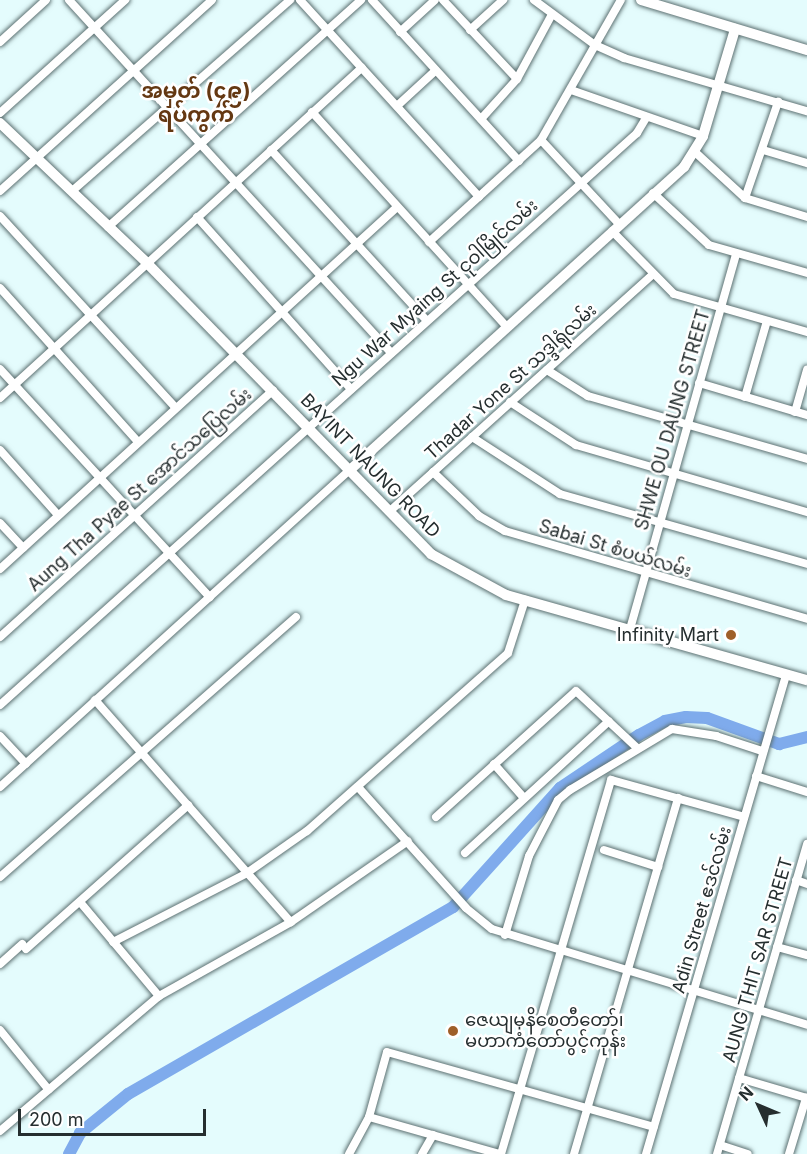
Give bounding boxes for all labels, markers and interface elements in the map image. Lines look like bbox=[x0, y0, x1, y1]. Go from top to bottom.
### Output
district label: အမှတ် (၄၉) ရပ်ကွက် bbox=[141, 78, 251, 128]
street label: Ngu War Myaing St ငုဝါမြိုင်လမ်း bbox=[328, 195, 542, 391]
street label: Thadar Yone St သဒ္ဒါရုံလမ်း bbox=[421, 299, 601, 465]
street label: SHWE OU DAUNG STREET bbox=[631, 307, 715, 533]
street label: Aung Tha Pyae St အောင်သပြေလမ်း bbox=[24, 384, 256, 596]
street label: BAYINT NAUNG ROAD bbox=[296, 390, 444, 542]
street label: Sabai St စံပယ်လမ်း bbox=[536, 516, 694, 582]
place label: Infinity Mart bbox=[617, 624, 719, 646]
marker: Infinity Mart bbox=[724, 628, 738, 642]
street label: Adin Street ဧဒင်လမ်း bbox=[668, 824, 736, 996]
street label: AUNG THIT SAR STREET bbox=[718, 855, 798, 1065]
place label: ဇေယျမုနိစေတီတော်၊ မဟာကံတော်ပွင့်ကုန်း bbox=[465, 1010, 626, 1052]
marker: ဇေယျမုနိစေတီတော်၊ မဟာကံတော်ပွင့်ကုန်း bbox=[446, 1024, 460, 1038]
north arrow bbox=[729, 1076, 789, 1136]
text: N bbox=[735, 1082, 757, 1105]
scale bar bbox=[21, 1097, 208, 1135]
text: 200 m bbox=[29, 1109, 84, 1130]

